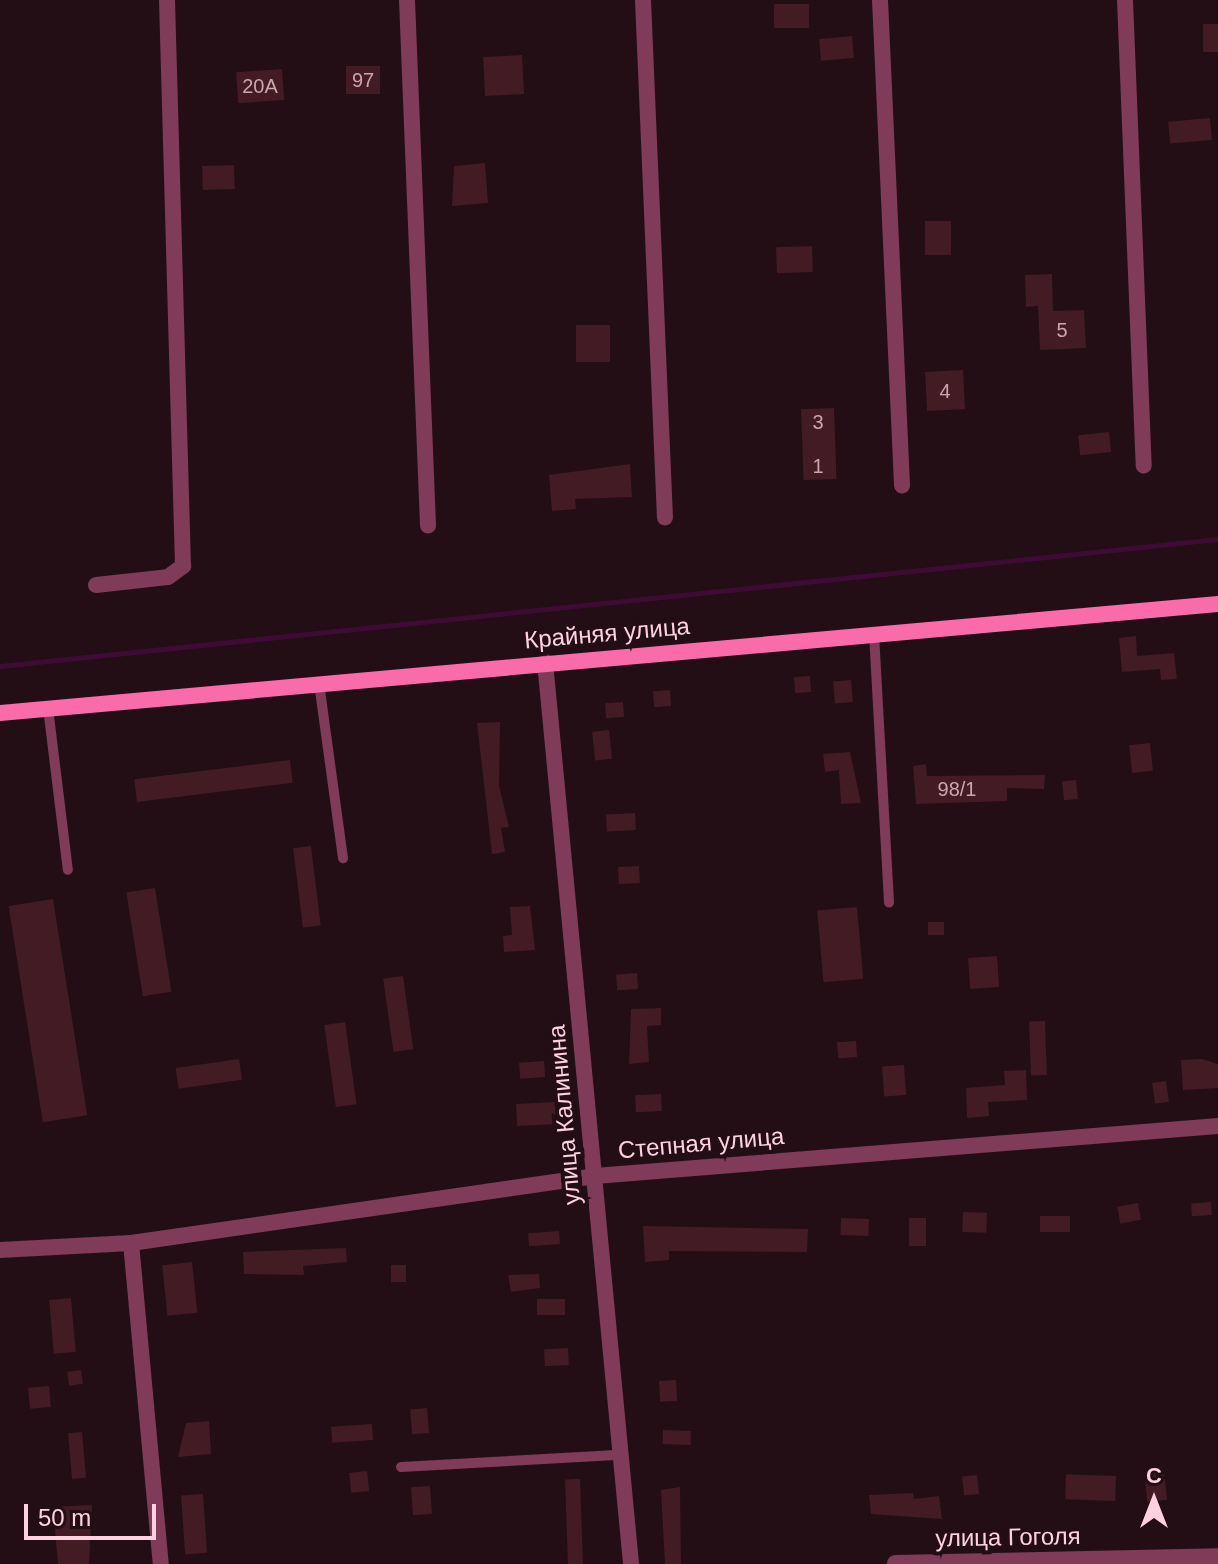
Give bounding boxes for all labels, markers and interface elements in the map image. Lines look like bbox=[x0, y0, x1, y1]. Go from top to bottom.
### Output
house number: 97 bbox=[352, 68, 374, 92]
house number: 20А bbox=[242, 74, 278, 98]
house number: 5 bbox=[1056, 318, 1068, 342]
house number: 4 bbox=[939, 379, 951, 403]
house number: 3 bbox=[812, 410, 824, 434]
house number: 1 bbox=[812, 454, 824, 478]
street label: Крайняя улица bbox=[523, 611, 691, 655]
house number: 98/1 bbox=[938, 777, 976, 801]
street label: улица Калинина bbox=[542, 1024, 586, 1206]
street label: Степная улица bbox=[617, 1121, 785, 1165]
north arrow bbox=[1114, 1460, 1194, 1540]
text: С bbox=[1146, 1463, 1162, 1488]
scale bar bbox=[28, 1488, 160, 1538]
text: 50 m bbox=[38, 1504, 91, 1531]
street label: улица Гоголя bbox=[935, 1521, 1081, 1553]

